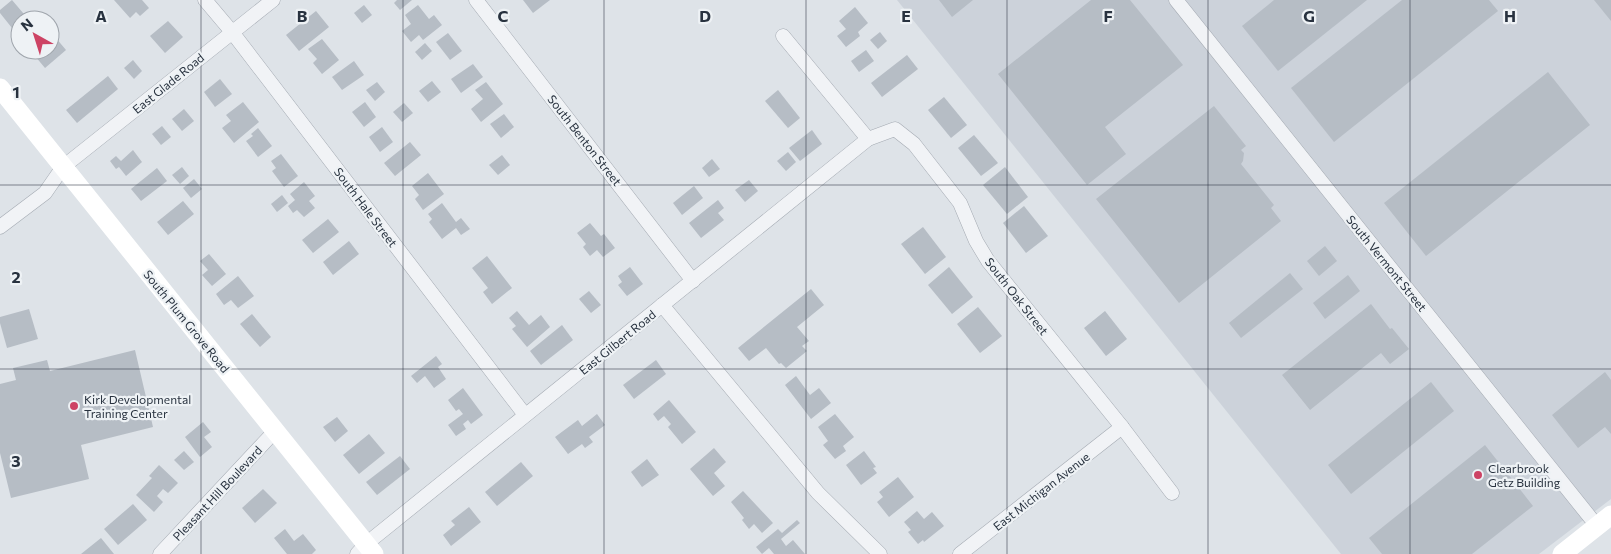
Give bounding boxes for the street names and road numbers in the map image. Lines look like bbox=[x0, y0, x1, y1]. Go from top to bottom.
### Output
street label: East Glade Road bbox=[129, 50, 207, 116]
street label: South Benton Street bbox=[545, 92, 625, 188]
street label: South Hale Street bbox=[332, 165, 400, 250]
street label: South Vermont Street bbox=[1344, 212, 1430, 314]
street label: South Oak Street bbox=[983, 255, 1051, 337]
street label: South Plum Grove Road bbox=[141, 267, 233, 375]
street label: East Gilbert Road bbox=[576, 307, 658, 377]
street label: Pleasant Hill Boulevard bbox=[170, 443, 265, 543]
street label: East Michigan Avenue bbox=[990, 449, 1092, 533]

